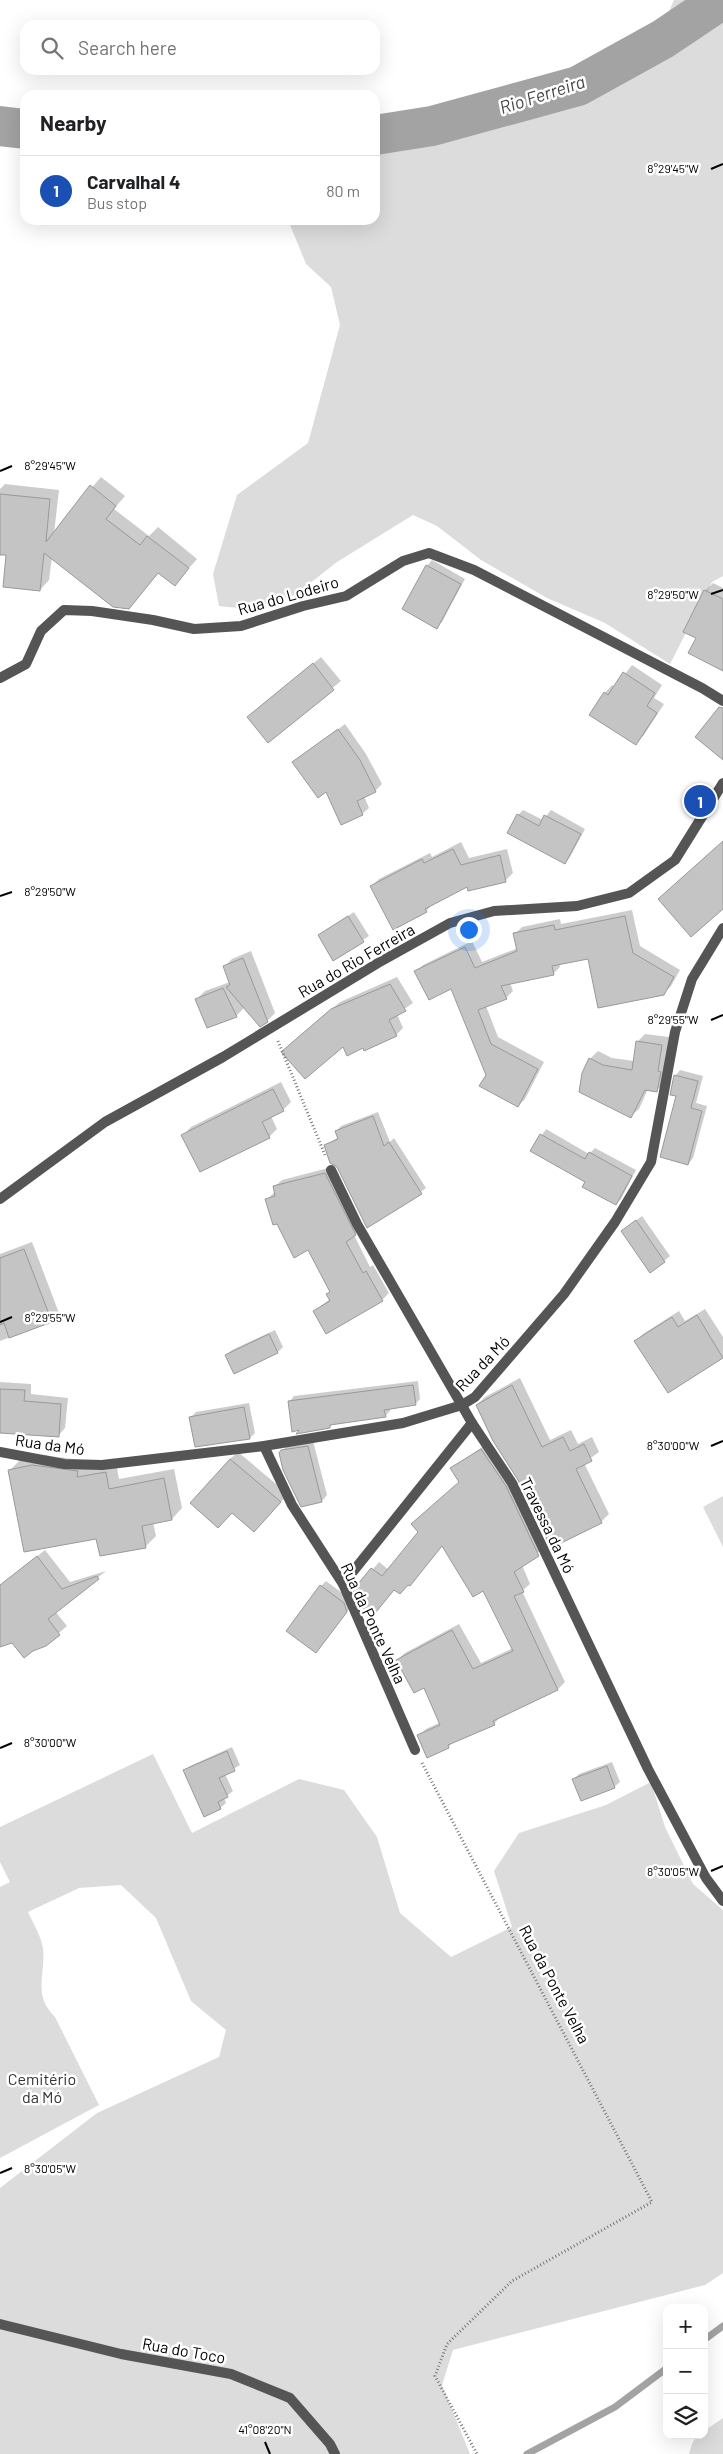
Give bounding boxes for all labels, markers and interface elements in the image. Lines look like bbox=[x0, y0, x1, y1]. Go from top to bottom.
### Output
search box bbox=[20, 20, 380, 75]
icon: search bbox=[38, 34, 66, 62]
text: Search here bbox=[78, 36, 177, 59]
water label: Rio Ferreira bbox=[496, 70, 588, 118]
text: Nearby bbox=[40, 110, 106, 135]
text: 8°29'45"W bbox=[647, 161, 699, 175]
text: Carvalhal 4 bbox=[87, 170, 180, 193]
text: 1 bbox=[53, 181, 59, 200]
text: 80 m bbox=[326, 181, 360, 200]
text: Bus stop bbox=[87, 193, 147, 212]
text: 8°29'45"W bbox=[24, 458, 76, 472]
street label: Rua do Lodeiro bbox=[235, 572, 341, 618]
text: 8°29'50"W bbox=[647, 587, 699, 601]
pin: 1 bbox=[684, 782, 716, 820]
text: 8°29'50"W bbox=[24, 884, 76, 898]
your location bbox=[456, 917, 482, 943]
street label: Rua do Rio Ferreira bbox=[294, 919, 418, 1001]
text: 8°29'55"W bbox=[647, 1012, 699, 1026]
text: 8°29'55"W bbox=[24, 1310, 76, 1324]
street label: Rua da Mó bbox=[451, 1331, 513, 1395]
street label: Rua da Mó bbox=[14, 1430, 86, 1458]
text: 8°30'00"W bbox=[647, 1438, 700, 1452]
street label: Travessa da Mó bbox=[517, 1474, 579, 1576]
street label: Rua da Ponte Velha bbox=[338, 1559, 410, 1687]
text: 8°30'00"W bbox=[24, 1735, 77, 1749]
text: 8°30'05"W bbox=[647, 1864, 699, 1878]
street label: Rua da Ponte Velha bbox=[516, 1922, 594, 2046]
park label: Cemitério da Mó bbox=[8, 2069, 76, 2106]
text: 8°30'05"W bbox=[24, 2161, 76, 2175]
map controls bbox=[663, 2304, 708, 2439]
button: + bbox=[663, 2304, 708, 2349]
street label: Rua do Toco bbox=[141, 2333, 227, 2367]
button: − bbox=[663, 2349, 708, 2394]
button: layers bbox=[663, 2394, 708, 2439]
text: 41°08'20"N bbox=[238, 2422, 292, 2436]

